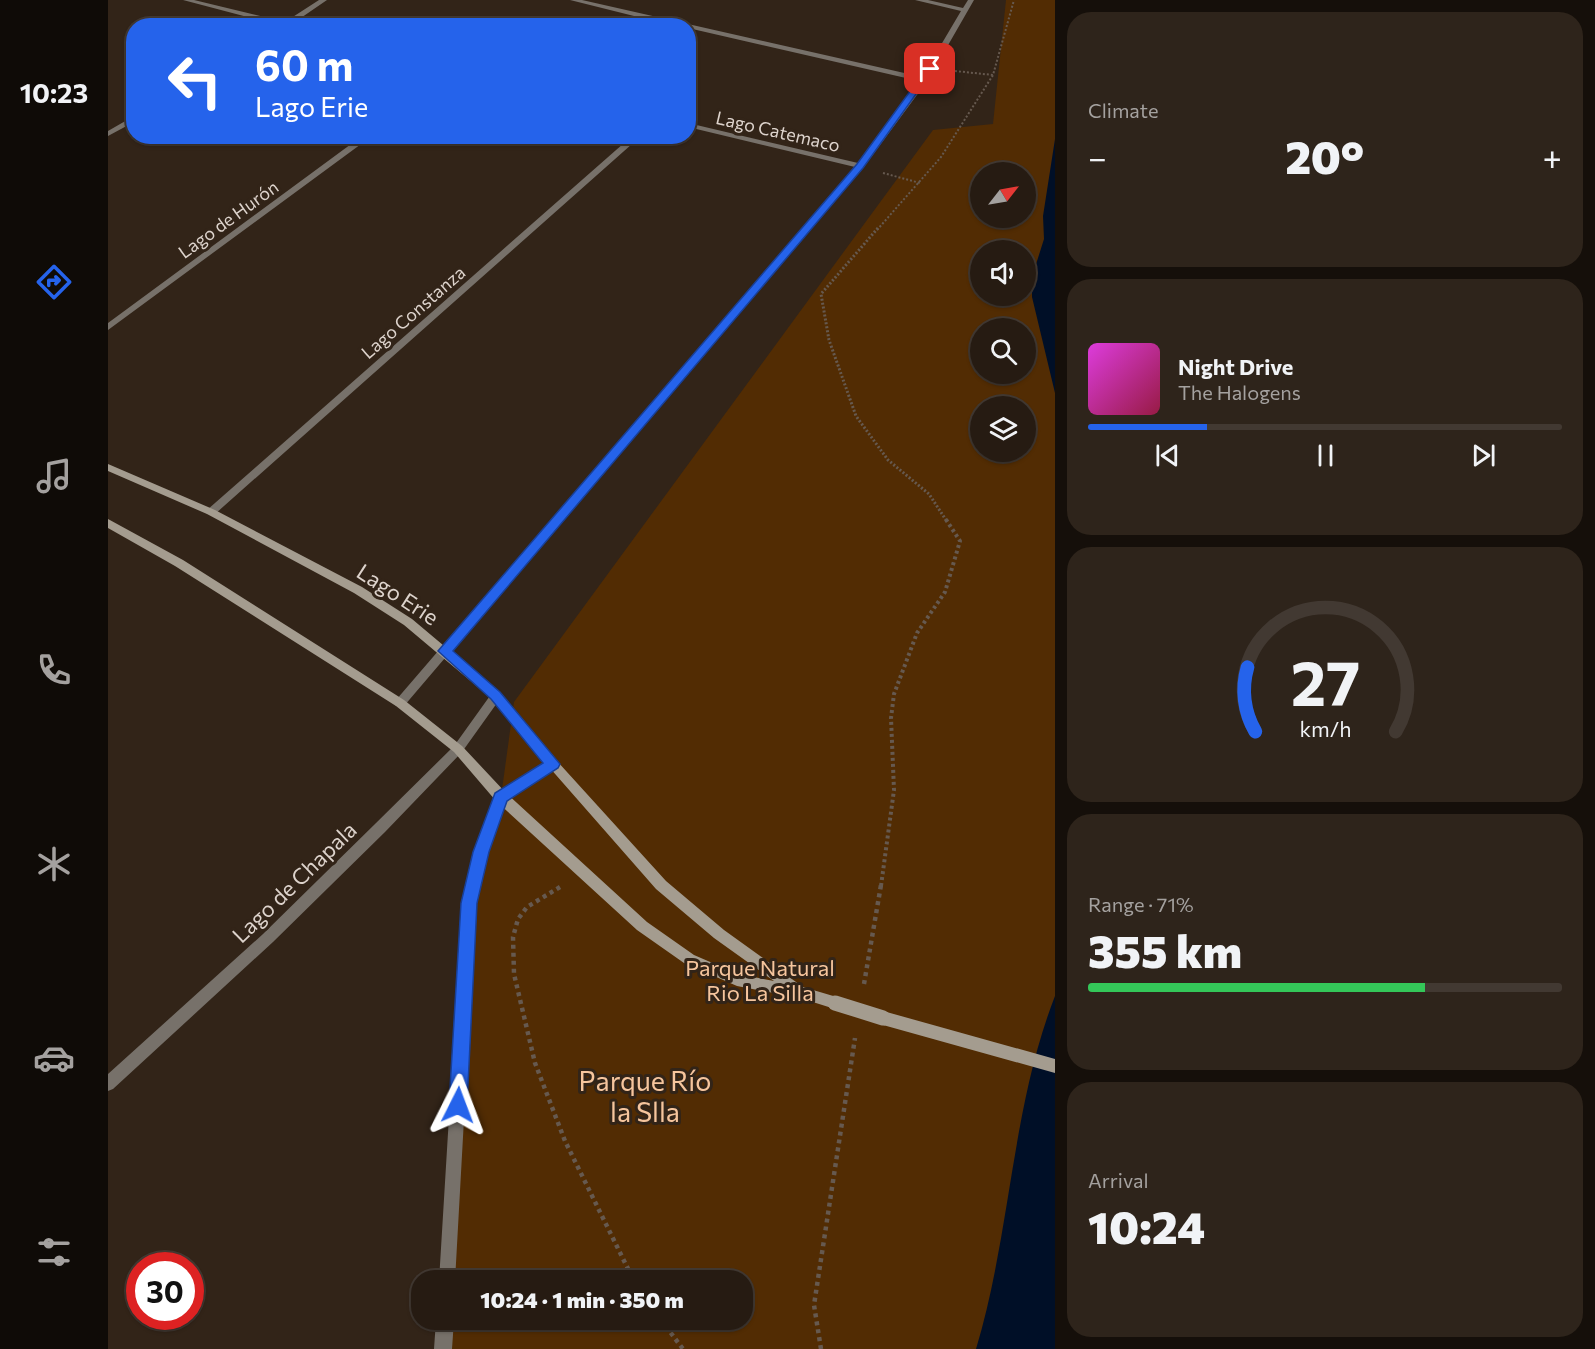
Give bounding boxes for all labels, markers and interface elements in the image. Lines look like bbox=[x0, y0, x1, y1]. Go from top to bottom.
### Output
text: 60 m bbox=[255, 38, 354, 90]
icon: left bbox=[156, 42, 234, 120]
pin bbox=[904, 43, 955, 94]
icon: arrive bbox=[913, 52, 946, 85]
text: 10:23 bbox=[20, 76, 88, 109]
text: Lago Erie bbox=[255, 90, 368, 123]
text: Climate bbox=[1088, 98, 1158, 122]
street label: Lago Catemaco bbox=[714, 106, 842, 156]
text: 20° bbox=[1285, 128, 1364, 183]
text: − bbox=[1088, 136, 1107, 177]
text: + bbox=[1543, 136, 1562, 177]
north arrow bbox=[970, 162, 1036, 228]
map controls bbox=[970, 162, 1036, 462]
street label: Lago de Hurón bbox=[174, 175, 282, 263]
button: sound bbox=[970, 240, 1036, 306]
icon: directions bbox=[33, 261, 75, 303]
street label: Lago Constanza bbox=[357, 261, 469, 363]
button: search bbox=[970, 318, 1036, 384]
text: Night Drive bbox=[1178, 353, 1293, 380]
text: The Halogens bbox=[1178, 380, 1301, 404]
button: layers bbox=[970, 396, 1036, 462]
icon: previous bbox=[1151, 439, 1184, 472]
icon: pause bbox=[1309, 439, 1342, 472]
icon: next bbox=[1467, 439, 1500, 472]
icon: music bbox=[33, 455, 75, 497]
street label: Lago Erie bbox=[352, 558, 444, 630]
text: 27 bbox=[1290, 643, 1360, 719]
icon: phone bbox=[33, 649, 75, 691]
text: km/h bbox=[1299, 715, 1351, 741]
street label: Lago de Chapala bbox=[226, 816, 362, 948]
icon: climate bbox=[33, 843, 75, 885]
text: Range · 71% bbox=[1088, 892, 1194, 916]
text: 355 km bbox=[1088, 922, 1242, 977]
park label: Parque Natural Rio La Silla bbox=[685, 954, 835, 1006]
icon: car bbox=[33, 1037, 75, 1079]
park label: Parque Río la Slla bbox=[579, 1064, 711, 1128]
position arrow bbox=[426, 1073, 490, 1137]
text: Arrival bbox=[1088, 1168, 1149, 1192]
text: 10:24 bbox=[1088, 1198, 1205, 1253]
icon: filters bbox=[33, 1231, 75, 1273]
speed limit sign: 30 bbox=[126, 1252, 204, 1330]
text: 10:24 · 1 min · 350 m bbox=[480, 1286, 684, 1313]

